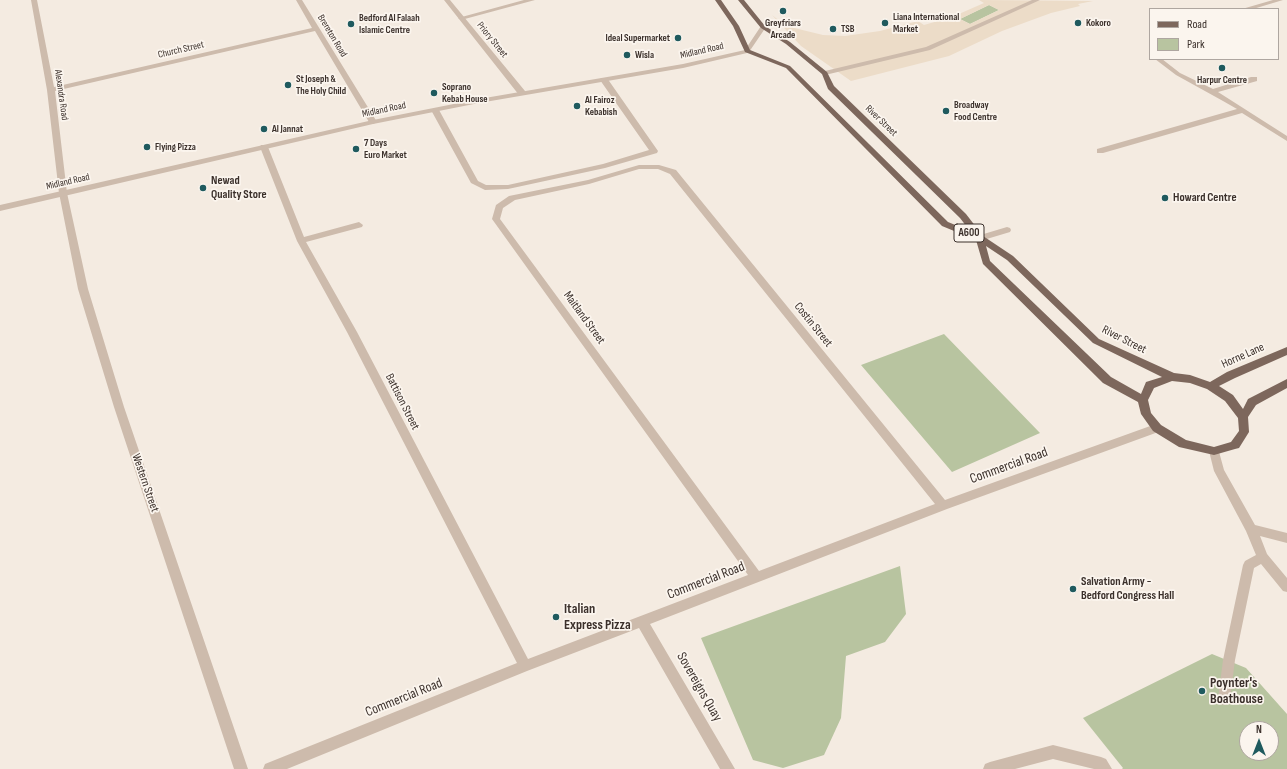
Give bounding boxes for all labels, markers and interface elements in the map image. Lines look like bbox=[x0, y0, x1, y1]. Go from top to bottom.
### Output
marker: Greyfriars Arcade bbox=[778, 6, 788, 16]
legend bbox=[1149, 8, 1279, 60]
place label: Liana International Market bbox=[893, 11, 959, 34]
place label: Bedford Al Falaah Islamic Centre bbox=[359, 12, 420, 36]
street label: Brereton Road bbox=[315, 13, 349, 59]
place label: Greyfriars Arcade bbox=[765, 17, 801, 40]
place label: Kokoro bbox=[1086, 17, 1111, 29]
text: Road bbox=[1187, 17, 1207, 32]
marker: Liana International Market bbox=[880, 18, 890, 28]
marker: Kokoro bbox=[1073, 18, 1083, 28]
marker: Bedford Al Falaah Islamic Centre bbox=[346, 19, 356, 29]
street label: Priory Street bbox=[474, 20, 510, 60]
place label: TSB bbox=[841, 23, 855, 35]
marker: TSB bbox=[828, 24, 838, 34]
place label: Ideal Supermarket bbox=[606, 32, 670, 44]
marker: Ideal Supermarket bbox=[673, 33, 683, 43]
text: Park bbox=[1187, 37, 1205, 52]
street label: Church Street bbox=[157, 39, 205, 61]
street label: Midland Road bbox=[679, 40, 725, 62]
place label: Wisla bbox=[635, 49, 654, 61]
marker: Wisla bbox=[622, 50, 632, 60]
marker: Harpur Centre bbox=[1217, 63, 1227, 73]
street label: Alexandra Road bbox=[52, 69, 70, 121]
place label: St Joseph & The Holy Child bbox=[296, 73, 346, 96]
place label: Harpur Centre bbox=[1197, 74, 1247, 86]
marker: St Joseph & The Holy Child bbox=[283, 80, 293, 90]
place label: Soprano Kebab House bbox=[442, 81, 488, 104]
marker: Soprano Kebab House bbox=[429, 88, 439, 98]
place label: Al Fairoz Kebabish bbox=[585, 94, 617, 118]
place label: Broadway Food Centre bbox=[954, 99, 997, 122]
street label: Midland Road bbox=[361, 100, 407, 120]
marker: Al Fairoz Kebabish bbox=[572, 101, 582, 111]
street label: River Street bbox=[862, 103, 900, 139]
marker: Broadway Food Centre bbox=[941, 106, 951, 116]
place label: Al Jannat bbox=[272, 123, 303, 135]
marker: Al Jannat bbox=[259, 124, 269, 134]
place label: 7 Days Euro Market bbox=[364, 137, 407, 160]
place label: Flying Pizza bbox=[155, 141, 196, 153]
marker: Flying Pizza bbox=[142, 142, 152, 152]
marker: 7 Days Euro Market bbox=[351, 144, 361, 154]
street label: Midland Road bbox=[45, 171, 91, 193]
place label: Newad Quality Store bbox=[211, 174, 267, 202]
marker: Newad Quality Store bbox=[198, 183, 208, 193]
place label: Howard Centre bbox=[1173, 191, 1237, 205]
marker: Howard Centre bbox=[1160, 193, 1170, 203]
road number: A600 bbox=[954, 224, 984, 242]
street label: Maitland Street bbox=[560, 289, 608, 347]
street label: Costin Street bbox=[791, 300, 835, 350]
street label: River Street bbox=[1099, 323, 1149, 357]
street label: Horne Lane bbox=[1219, 340, 1267, 372]
street label: Battison Street bbox=[382, 371, 422, 433]
street label: Commercial Road bbox=[968, 444, 1050, 488]
street label: Western Street bbox=[128, 452, 162, 514]
street label: Commercial Road bbox=[665, 559, 747, 603]
place label: Salvation Army - Bedford Congress Hall bbox=[1081, 575, 1174, 603]
marker: Salvation Army - Bedford Congress Hall bbox=[1068, 584, 1078, 594]
place label: Italian Express Pizza bbox=[564, 601, 631, 634]
marker: Italian Express Pizza bbox=[551, 612, 561, 622]
street label: Sovereigns Quay bbox=[672, 649, 726, 725]
street label: Commercial Road bbox=[363, 675, 445, 721]
place label: Poynter's Boathouse bbox=[1210, 675, 1263, 708]
marker: Poynter's Boathouse bbox=[1197, 686, 1207, 696]
north arrow bbox=[1239, 721, 1279, 761]
text: N bbox=[1256, 723, 1262, 736]

